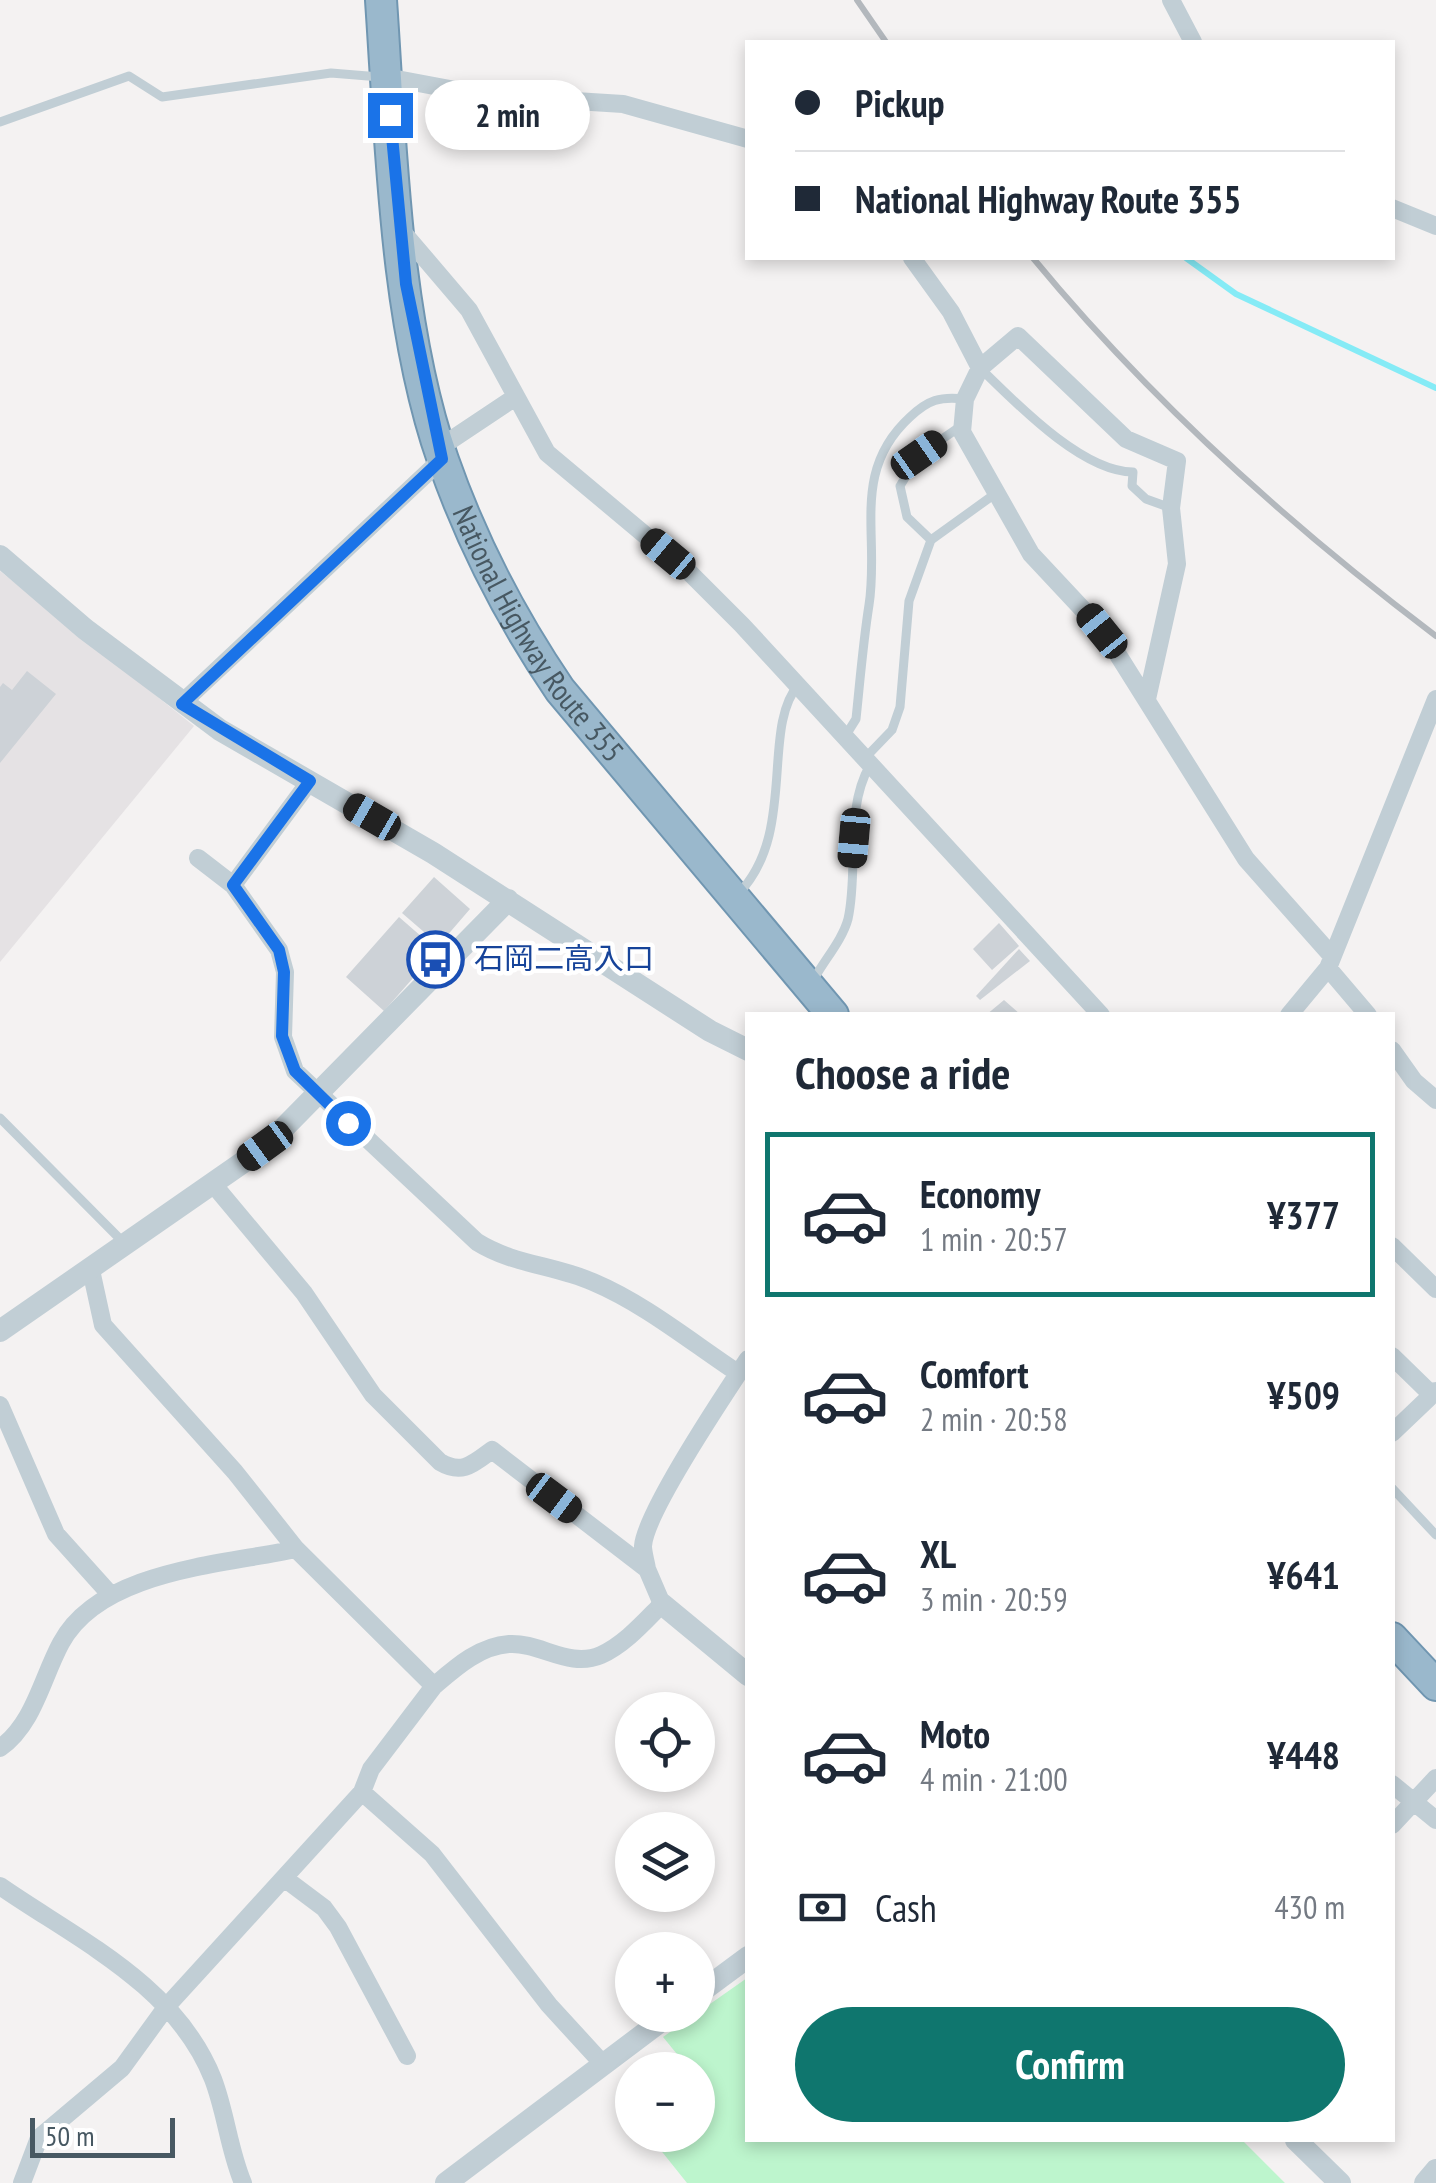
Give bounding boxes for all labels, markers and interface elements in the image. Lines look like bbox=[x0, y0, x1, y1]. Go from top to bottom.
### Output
text: Pickup bbox=[855, 78, 945, 127]
callout: 2 min bbox=[425, 80, 590, 150]
route end bbox=[368, 93, 413, 138]
text: 2 min bbox=[475, 94, 540, 136]
text: National Highway Route 355 bbox=[855, 174, 1241, 223]
car bbox=[886, 426, 952, 484]
street label: National Highway Route 355 bbox=[445, 500, 633, 770]
car bbox=[635, 523, 701, 585]
car bbox=[1071, 598, 1133, 664]
car bbox=[339, 789, 405, 845]
car bbox=[836, 807, 872, 869]
bus stop icon: 石岡二高入口 bbox=[405, 929, 465, 989]
place label: 石岡二高入口 bbox=[474, 938, 654, 977]
text: Choose a ride bbox=[795, 1043, 1010, 1101]
route start bbox=[326, 1101, 371, 1146]
car bbox=[232, 1116, 298, 1176]
text: Economy bbox=[920, 1169, 1040, 1218]
icon: car bbox=[800, 1170, 890, 1260]
text: ¥377 bbox=[1267, 1190, 1340, 1239]
text: 1 min · 20:57 bbox=[920, 1218, 1068, 1260]
text: Comfort bbox=[920, 1349, 1029, 1398]
icon: car bbox=[800, 1350, 890, 1440]
text: ¥509 bbox=[1267, 1370, 1340, 1419]
text: 2 min · 20:58 bbox=[920, 1398, 1068, 1440]
car bbox=[521, 1468, 587, 1528]
text: XL bbox=[920, 1529, 956, 1578]
icon: car bbox=[800, 1530, 890, 1620]
text: ¥641 bbox=[1267, 1550, 1340, 1599]
text: 3 min · 20:59 bbox=[920, 1578, 1068, 1620]
map controls bbox=[615, 1692, 715, 2152]
button: locate bbox=[615, 1692, 715, 1792]
text: Moto bbox=[920, 1709, 990, 1758]
icon: car bbox=[800, 1710, 890, 1800]
text: ¥448 bbox=[1267, 1730, 1340, 1779]
text: 4 min · 21:00 bbox=[920, 1758, 1068, 1800]
button: layers bbox=[615, 1812, 715, 1912]
icon: cash bbox=[795, 1880, 850, 1935]
text: Cash bbox=[875, 1883, 937, 1932]
text: 430 m bbox=[1274, 1886, 1345, 1928]
button: + bbox=[615, 1932, 715, 2032]
button: Confirm bbox=[795, 2007, 1345, 2122]
button: − bbox=[615, 2052, 715, 2152]
scale bar bbox=[30, 2113, 175, 2158]
text: 50 m bbox=[45, 2117, 94, 2154]

